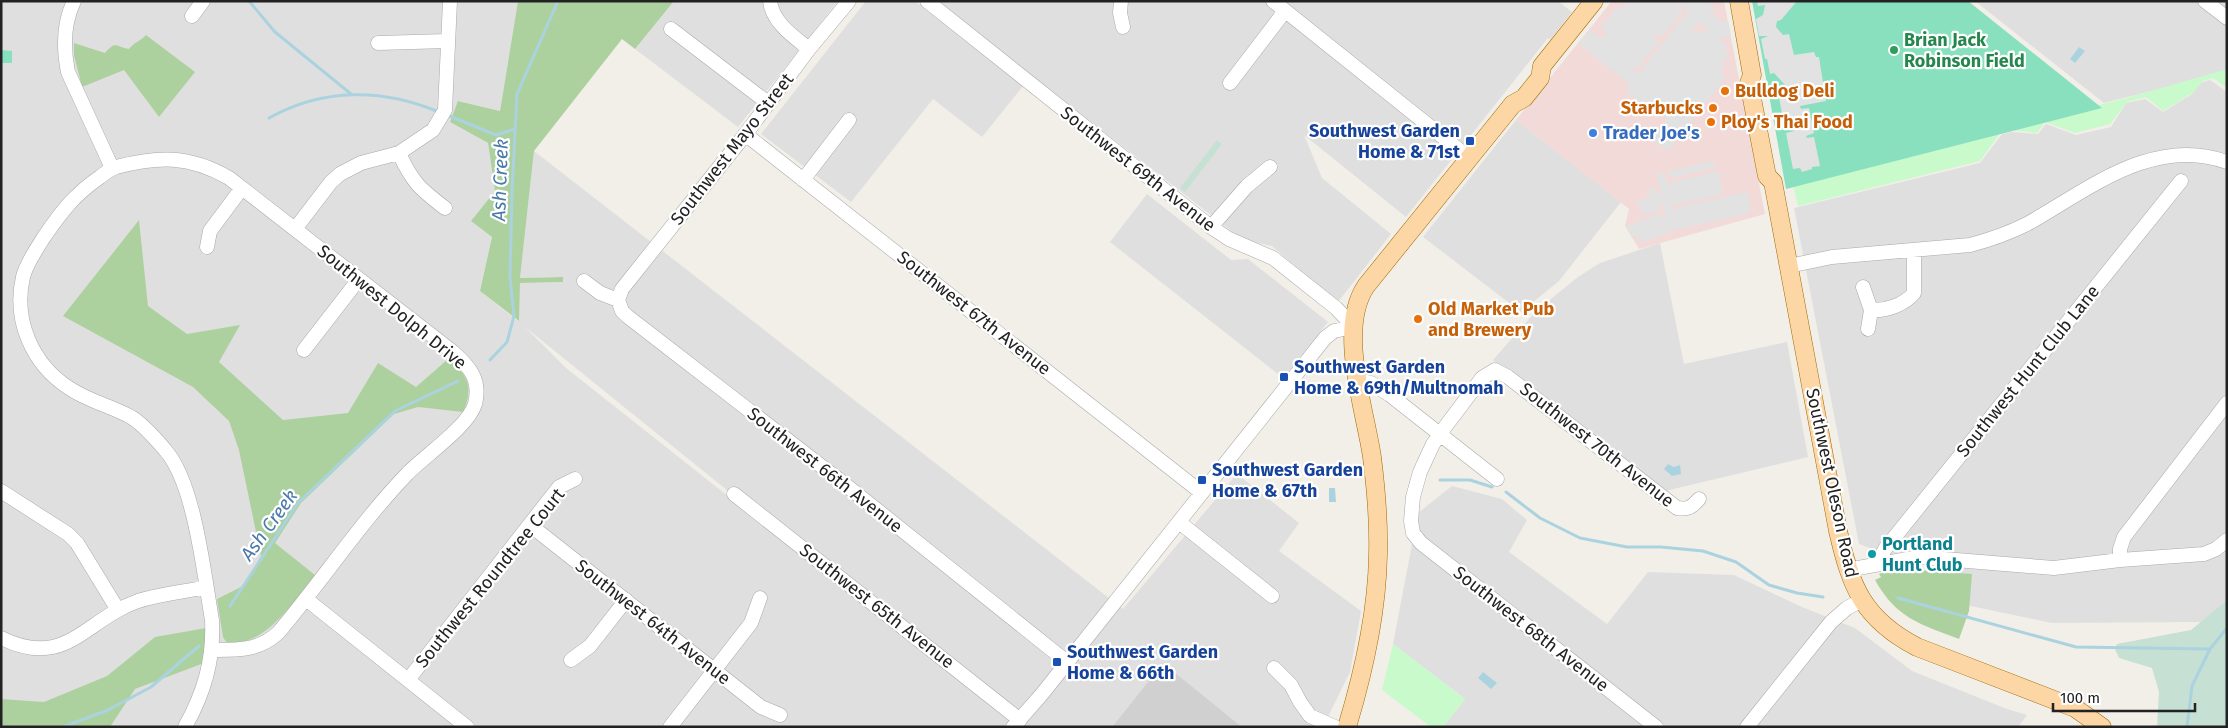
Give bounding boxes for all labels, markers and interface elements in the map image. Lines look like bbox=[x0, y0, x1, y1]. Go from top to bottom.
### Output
place label: Brian Jack Robinson Field bbox=[1904, 29, 2025, 72]
marker: Brian Jack Robinson Field bbox=[1888, 44, 1900, 56]
street label: Southwest Mayo Street bbox=[666, 68, 798, 229]
place label: Bulldog Deli bbox=[1735, 80, 1835, 102]
marker: Bulldog Deli bbox=[1719, 85, 1731, 97]
place label: Starbucks bbox=[1621, 97, 1703, 119]
street label: Southwest 69th Avenue bbox=[1056, 102, 1220, 236]
marker: Starbucks bbox=[1707, 102, 1719, 114]
place label: Ploy's Thai Food bbox=[1721, 111, 1853, 133]
marker: Ploy's Thai Food bbox=[1705, 116, 1717, 128]
place label: Southwest Garden Home & 71st bbox=[1309, 120, 1461, 163]
place label: Trader Joe's bbox=[1603, 122, 1700, 144]
marker: Trader Joe's bbox=[1587, 127, 1599, 139]
marker: Southwest Garden Home & 71st bbox=[1464, 135, 1476, 147]
water label: Ash Creek bbox=[487, 138, 513, 223]
street label: Southwest Dolph Drive bbox=[313, 240, 471, 374]
street label: Southwest 67th Avenue bbox=[893, 246, 1055, 380]
street label: Southwest Hunt Club Lane bbox=[1952, 281, 2104, 461]
place label: Old Market Pub and Brewery bbox=[1428, 298, 1554, 341]
marker: Old Market Pub and Brewery bbox=[1412, 313, 1424, 325]
place label: Southwest Garden Home & 69th/Multnomah bbox=[1294, 356, 1504, 399]
marker: Southwest Garden Home & 69th/Multnomah bbox=[1278, 371, 1290, 383]
street label: Southwest 70th Avenue bbox=[1516, 378, 1678, 512]
street label: Southwest Oleson Road bbox=[1801, 386, 1863, 580]
street label: Southwest 66th Avenue bbox=[743, 403, 907, 537]
place label: Southwest Garden Home & 67th bbox=[1212, 459, 1363, 502]
marker: Southwest Garden Home & 67th bbox=[1196, 474, 1208, 486]
street label: Southwest Roundtree Court bbox=[411, 483, 570, 672]
water label: Ash Creek bbox=[235, 485, 302, 566]
place label: Portland Hunt Club bbox=[1882, 533, 1963, 576]
street label: Southwest 65th Avenue bbox=[795, 539, 959, 673]
marker: Portland Hunt Club bbox=[1866, 548, 1878, 560]
street label: Southwest 64th Avenue bbox=[571, 555, 735, 689]
street label: Southwest 68th Avenue bbox=[1449, 561, 1613, 697]
place label: Southwest Garden Home & 66th bbox=[1067, 641, 1218, 684]
marker: Southwest Garden Home & 66th bbox=[1051, 656, 1063, 668]
scale bar bbox=[2053, 680, 2196, 712]
text: 100 m bbox=[2060, 689, 2100, 707]

